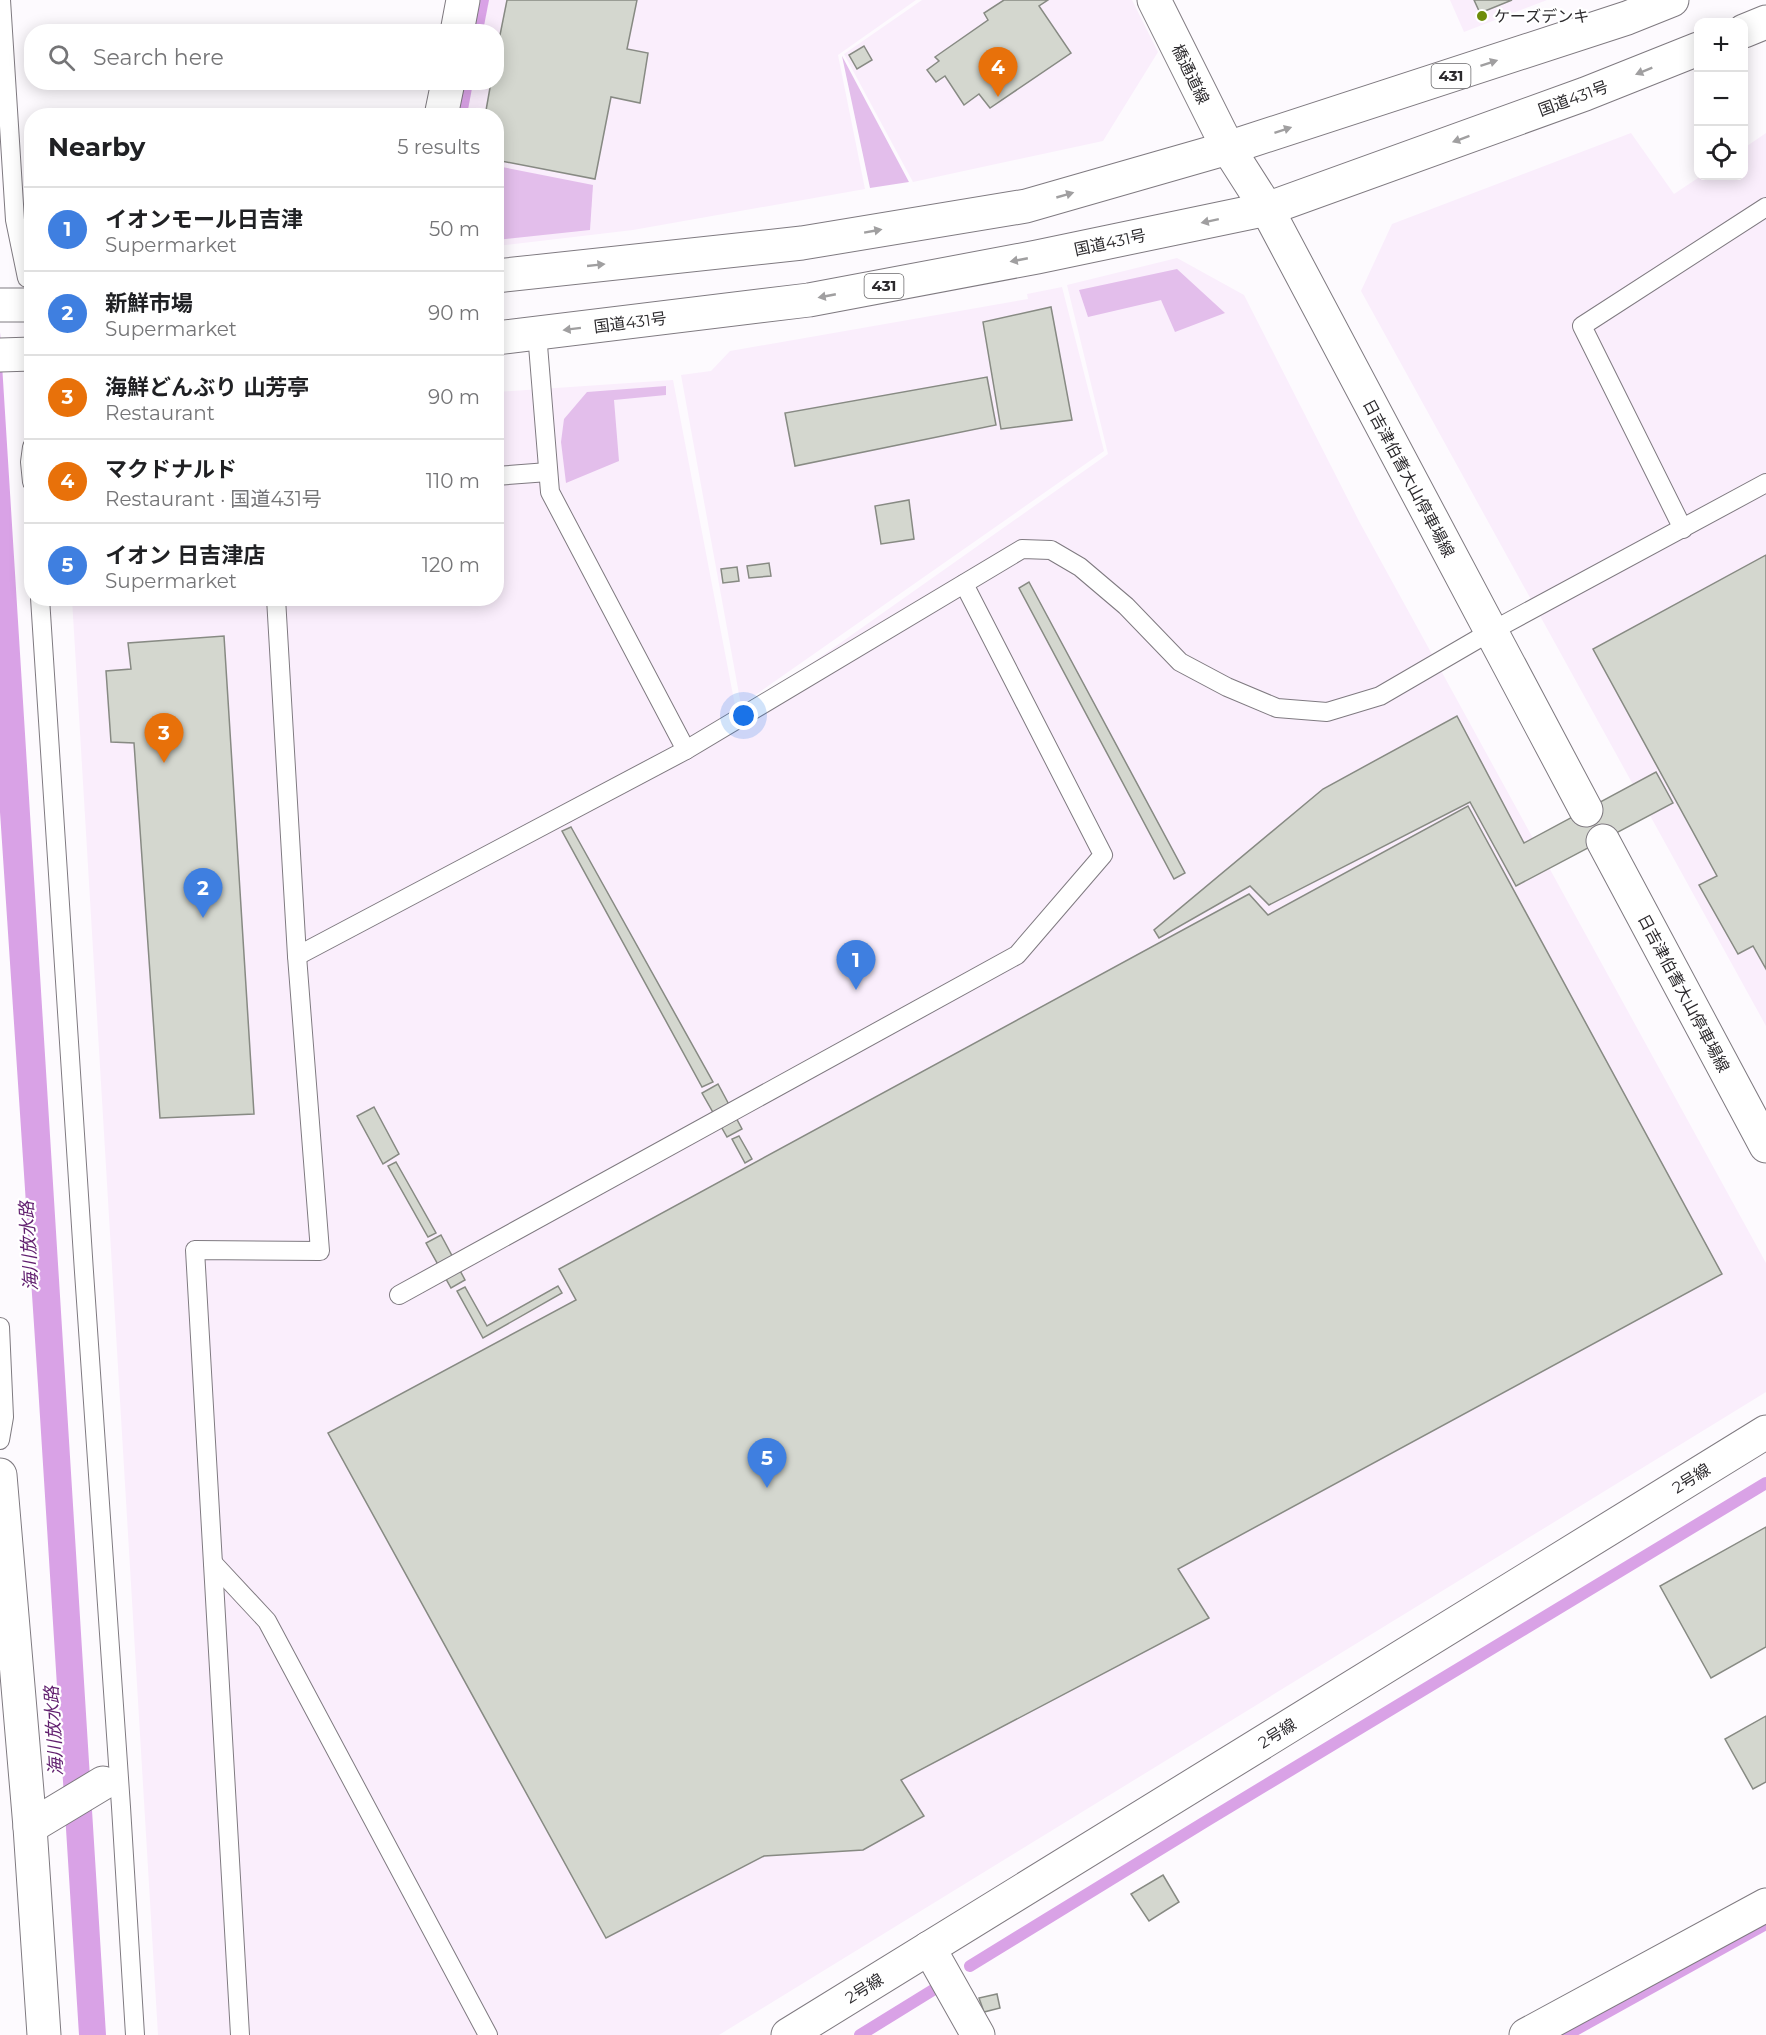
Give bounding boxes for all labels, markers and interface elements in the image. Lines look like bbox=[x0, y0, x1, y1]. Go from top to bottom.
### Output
place label: ケーズデンキ bbox=[1494, 7, 1589, 26]
marker: ケーズデンキ bbox=[1475, 9, 1489, 23]
map controls bbox=[1694, 18, 1748, 180]
button: + bbox=[1694, 18, 1748, 72]
search box bbox=[24, 24, 504, 90]
icon: search bbox=[45, 41, 78, 74]
street label: 橋通道線 bbox=[1168, 41, 1213, 107]
text: Search here bbox=[93, 44, 224, 71]
pin: 4 bbox=[978, 48, 1018, 97]
one-way arrow bbox=[1480, 58, 1498, 67]
road number: 431 bbox=[1432, 64, 1470, 88]
one-way arrow bbox=[1635, 66, 1653, 76]
button: − bbox=[1694, 72, 1748, 126]
street label: 国道431号 bbox=[1536, 77, 1611, 120]
one-way arrow bbox=[1274, 125, 1292, 134]
button: locate bbox=[1694, 126, 1748, 180]
text: Nearby bbox=[48, 131, 145, 163]
one-way arrow bbox=[1452, 134, 1470, 144]
text: 5 results bbox=[397, 135, 480, 159]
one-way arrow bbox=[1055, 189, 1074, 199]
text: イオンモール日吉津 bbox=[105, 206, 303, 233]
text: 1 bbox=[64, 217, 71, 241]
text: 50 m bbox=[429, 217, 480, 241]
one-way arrow bbox=[1200, 217, 1219, 226]
street label: 国道431号 bbox=[1072, 226, 1148, 259]
one-way arrow bbox=[864, 227, 883, 236]
text: Supermarket bbox=[105, 233, 237, 257]
one-way arrow bbox=[1009, 256, 1028, 265]
one-way arrow bbox=[587, 260, 606, 270]
road number: 431 bbox=[864, 274, 904, 298]
text: 新鮮市場 bbox=[105, 290, 193, 317]
one-way arrow bbox=[818, 292, 837, 301]
text: 2 bbox=[62, 301, 73, 325]
text: 90 m bbox=[428, 301, 480, 325]
street label: 国道431号 bbox=[593, 309, 668, 336]
text: Supermarket bbox=[105, 317, 237, 341]
one-way arrow bbox=[562, 324, 581, 334]
text: 海鮮どんぶり 山芳亭 bbox=[105, 374, 309, 401]
text: 3 bbox=[62, 385, 73, 409]
text: 90 m bbox=[428, 385, 480, 409]
street label: 日吉津伯耆大山停車場線 bbox=[1359, 396, 1458, 560]
text: Restaurant bbox=[105, 401, 215, 425]
text: マクドナルド bbox=[105, 456, 237, 483]
text: 4 bbox=[61, 469, 74, 493]
text: 110 m bbox=[426, 469, 480, 493]
text: Restaurant · 国道431号 bbox=[105, 487, 322, 511]
text: イオン 日吉津店 bbox=[105, 542, 265, 569]
text: 5 bbox=[62, 553, 73, 577]
text: 120 m bbox=[422, 553, 480, 577]
text: Supermarket bbox=[105, 569, 237, 593]
your location bbox=[729, 701, 758, 730]
pin: 3 bbox=[144, 714, 184, 763]
pin: 2 bbox=[184, 868, 222, 918]
street label: 日吉津伯耆大山停車場線 bbox=[1634, 911, 1733, 1075]
pin: 1 bbox=[836, 940, 876, 990]
water label: 海川放水路 bbox=[16, 1198, 42, 1292]
pin: 5 bbox=[748, 1438, 786, 1488]
street label: 2号線 bbox=[1669, 1459, 1714, 1497]
water label: 海川放水路 bbox=[41, 1683, 67, 1777]
street label: 2号線 bbox=[1255, 1714, 1300, 1752]
street label: 2号線 bbox=[842, 1969, 887, 2007]

